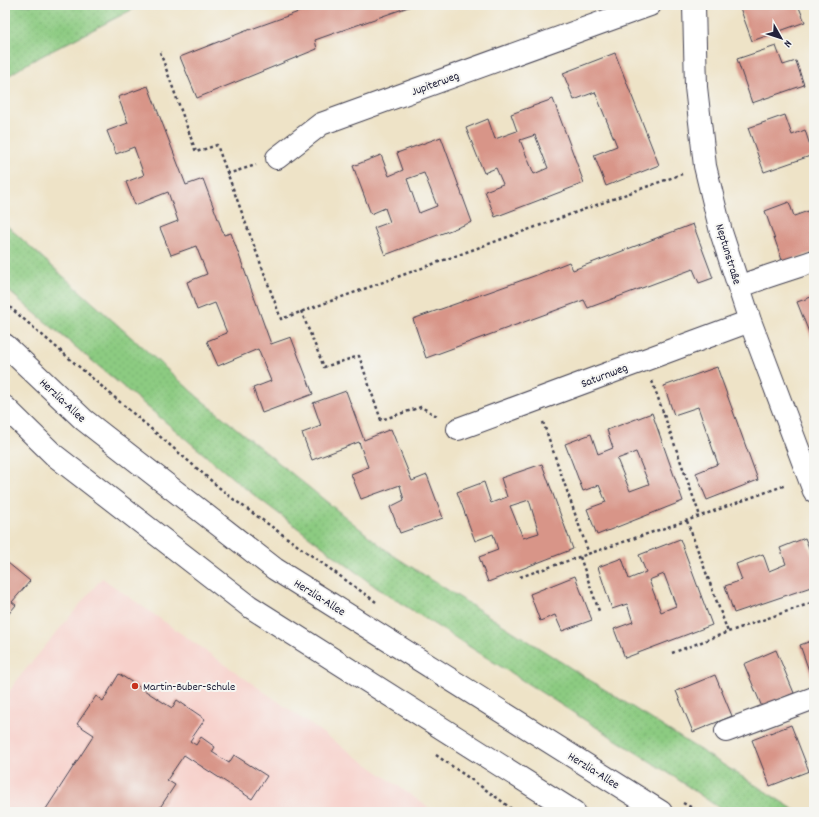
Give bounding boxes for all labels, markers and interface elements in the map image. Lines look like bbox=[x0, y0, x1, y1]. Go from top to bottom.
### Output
north arrow bbox=[761, 18, 801, 58]
text: N bbox=[779, 36, 795, 51]
street label: Jupiterweg bbox=[409, 68, 462, 101]
street label: Neptunstraße bbox=[710, 222, 745, 287]
street label: Saturnweg bbox=[579, 360, 630, 393]
street label: Herzlia-Allee bbox=[35, 375, 89, 427]
street label: Herzlia-Allee bbox=[290, 576, 348, 621]
place label: Martin-Buber-Schule bbox=[143, 679, 235, 696]
marker: Martin-Buber-Schule bbox=[130, 681, 140, 691]
street label: Herzlia-Allee bbox=[564, 749, 622, 794]

